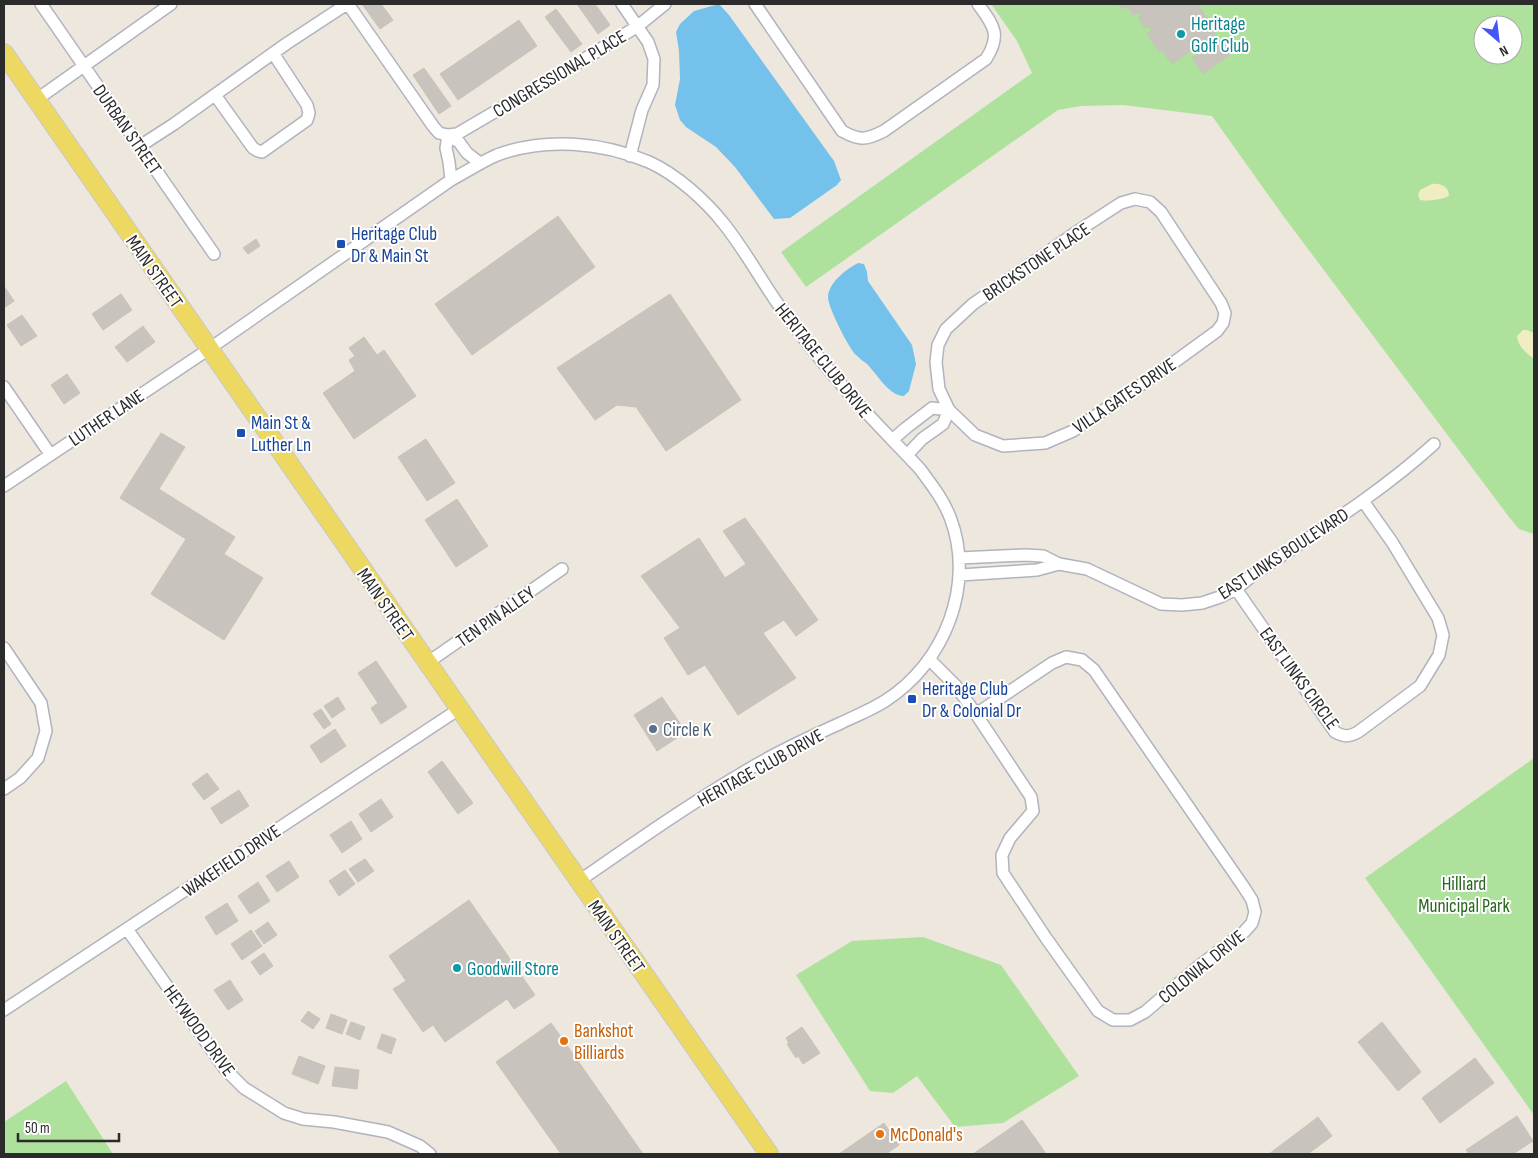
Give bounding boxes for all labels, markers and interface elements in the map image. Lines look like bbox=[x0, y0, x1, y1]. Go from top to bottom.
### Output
place label: Heritage Golf Club bbox=[1191, 13, 1249, 58]
north arrow bbox=[1473, 15, 1523, 65]
street label: CONGRESSIONAL PLACE bbox=[489, 25, 631, 123]
marker: Heritage Golf Club bbox=[1175, 28, 1187, 40]
text: N bbox=[1497, 42, 1511, 60]
street label: DURBAN STREET bbox=[87, 80, 166, 180]
street label: BRICKSTONE PLACE bbox=[979, 218, 1095, 307]
place label: Heritage Club Dr & Main St bbox=[351, 223, 437, 268]
street label: MAIN STREET bbox=[120, 231, 187, 313]
marker: Heritage Club Dr & Main St bbox=[335, 238, 347, 250]
street label: HERITAGE CLUB DRIVE bbox=[770, 299, 876, 423]
street label: VILLA GATES DRIVE bbox=[1069, 353, 1181, 439]
street label: LUTHER LANE bbox=[65, 385, 149, 452]
place label: Main St & Luther Ln bbox=[251, 412, 311, 457]
marker: Main St & Luther Ln bbox=[235, 427, 247, 439]
street label: EAST LINKS BOULEVARD bbox=[1214, 503, 1353, 605]
street label: MAIN STREET bbox=[351, 564, 418, 646]
street label: TEN PIN ALLEY bbox=[452, 582, 540, 653]
street label: EAST LINKS CIRCLE bbox=[1254, 623, 1344, 734]
place label: Heritage Club Dr & Colonial Dr bbox=[922, 678, 1022, 723]
marker: Heritage Club Dr & Colonial Dr bbox=[906, 693, 918, 705]
place label: Circle K bbox=[663, 719, 712, 742]
marker: Circle K bbox=[647, 723, 659, 735]
street label: HERITAGE CLUB DRIVE bbox=[694, 724, 828, 812]
street label: WAKEFIELD DRIVE bbox=[178, 820, 285, 902]
park label: Hilliard Municipal Park bbox=[1418, 873, 1511, 918]
street label: MAIN STREET bbox=[582, 896, 649, 978]
street label: COLONIAL DRIVE bbox=[1154, 925, 1250, 1009]
place label: Goodwill Store bbox=[467, 958, 559, 981]
marker: Goodwill Store bbox=[451, 962, 463, 974]
street label: HEYWOOD DRIVE bbox=[158, 981, 240, 1081]
place label: Bankshot Billiards bbox=[574, 1020, 634, 1065]
marker: Bankshot Billiards bbox=[558, 1035, 570, 1047]
scale bar bbox=[18, 1110, 119, 1142]
text: 50 m bbox=[25, 1119, 50, 1138]
place label: McDonald's bbox=[890, 1124, 963, 1147]
marker: McDonald's bbox=[874, 1128, 886, 1140]

